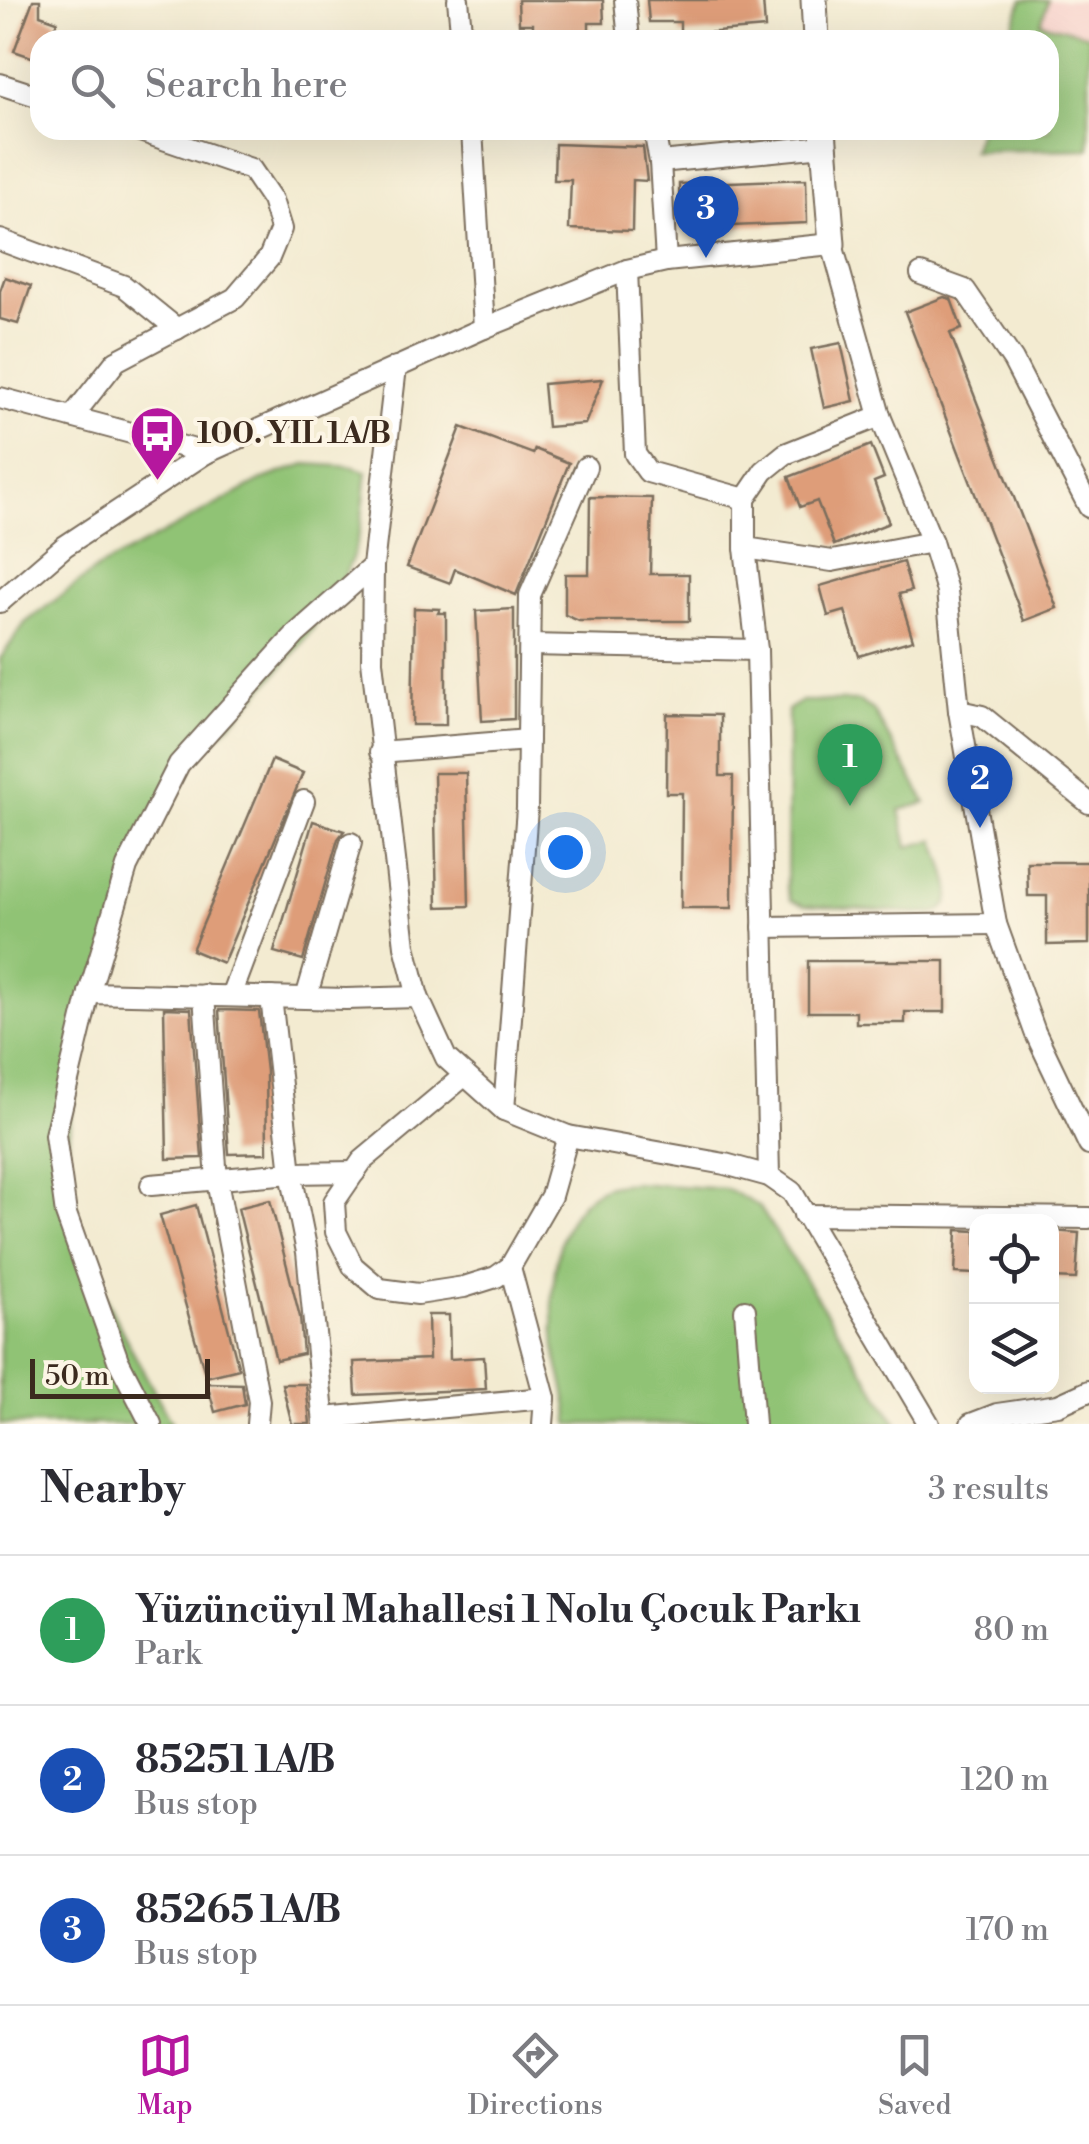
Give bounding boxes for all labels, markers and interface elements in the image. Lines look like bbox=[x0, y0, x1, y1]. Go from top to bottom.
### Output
search box bbox=[30, 30, 1059, 140]
icon: search bbox=[65, 58, 120, 113]
text: Search here bbox=[145, 62, 348, 109]
pin: 3 bbox=[674, 176, 738, 258]
bus stop icon: 100. YIL 1A/B bbox=[128, 404, 188, 483]
place label: 100. YIL 1A/B bbox=[197, 415, 391, 453]
pin: 1 bbox=[818, 724, 882, 806]
pin: 2 bbox=[948, 746, 1012, 828]
your location bbox=[540, 827, 591, 878]
map controls bbox=[969, 1214, 1059, 1394]
button: locate bbox=[969, 1214, 1059, 1304]
button: layers bbox=[969, 1304, 1059, 1394]
scale bar bbox=[30, 1354, 210, 1398]
text: 50 m bbox=[45, 1359, 109, 1394]
text: Nearby bbox=[40, 1463, 185, 1516]
text: 3 results bbox=[928, 1469, 1049, 1509]
text: Yüzüncüyıl Mahallesi 1 Nolu Çocuk Parkı bbox=[135, 1587, 861, 1634]
text: 1 bbox=[65, 1610, 80, 1650]
text: 80 m bbox=[974, 1610, 1049, 1650]
text: Park bbox=[135, 1634, 202, 1674]
text: 85251 1A/B bbox=[135, 1737, 336, 1784]
text: 2 bbox=[62, 1760, 83, 1800]
text: 120 m bbox=[960, 1760, 1049, 1800]
text: Bus stop bbox=[135, 1784, 258, 1824]
text: 85265 1A/B bbox=[135, 1887, 341, 1934]
text: 3 bbox=[63, 1910, 82, 1950]
text: 170 m bbox=[966, 1910, 1049, 1950]
text: Bus stop bbox=[135, 1934, 258, 1974]
tab: Map bbox=[138, 2028, 193, 2123]
tab: Directions bbox=[468, 2028, 603, 2123]
tab: Saved bbox=[878, 2028, 951, 2123]

